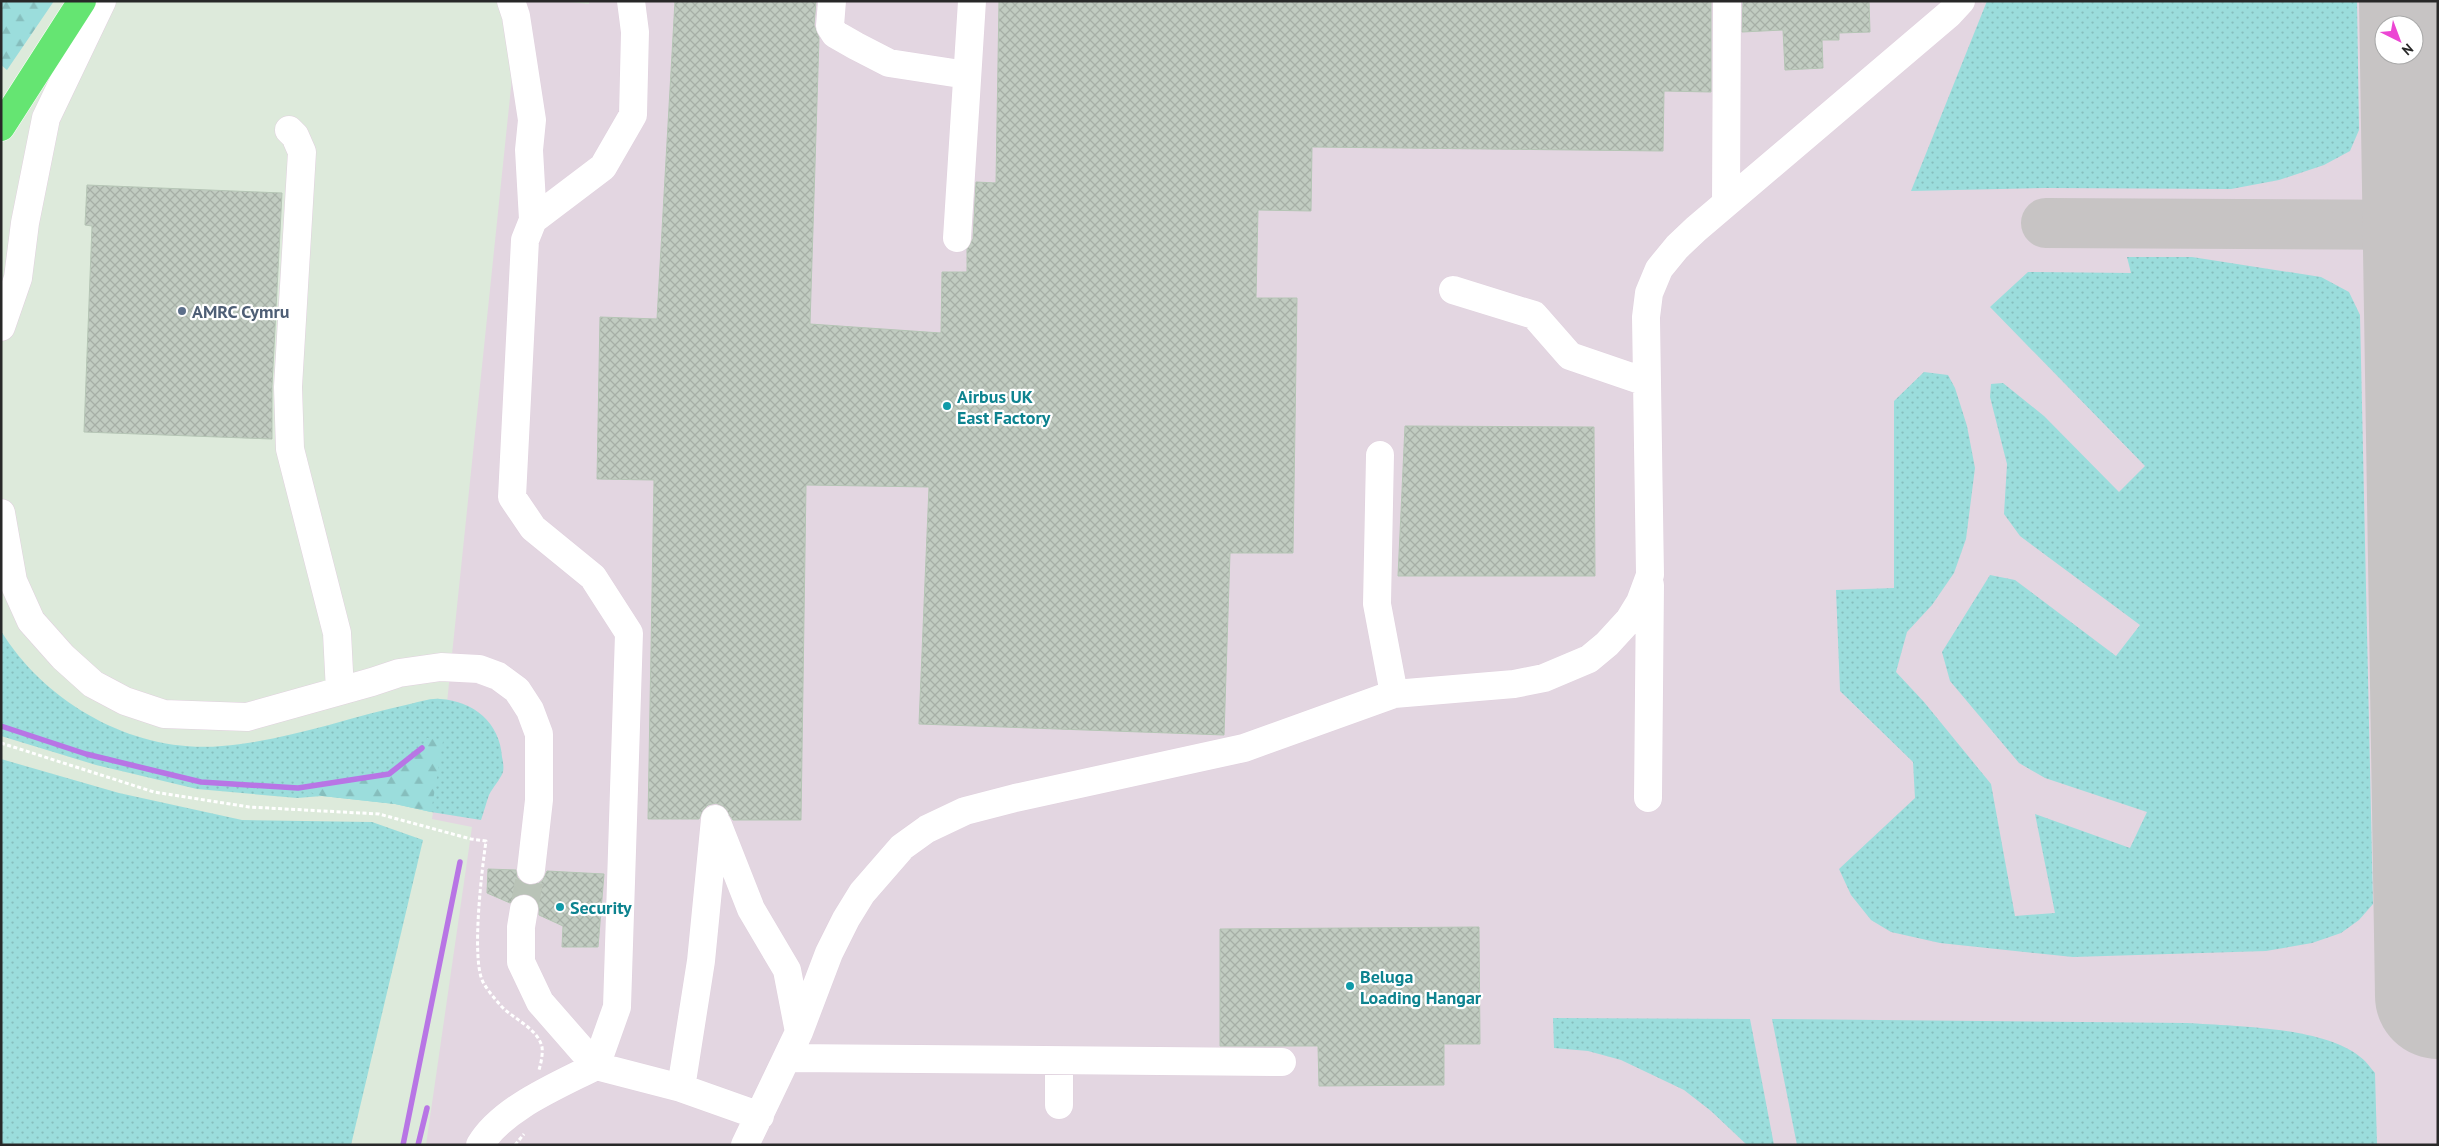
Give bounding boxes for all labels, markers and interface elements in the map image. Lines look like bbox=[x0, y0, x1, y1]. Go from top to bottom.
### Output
north arrow bbox=[2374, 15, 2424, 65]
text: N bbox=[2398, 40, 2417, 59]
place label: AMRC Cymru bbox=[192, 300, 289, 323]
marker: AMRC Cymru bbox=[176, 305, 188, 317]
place label: Airbus UK East Factory bbox=[957, 385, 1051, 429]
marker: Airbus UK East Factory bbox=[941, 400, 953, 412]
place label: Security bbox=[570, 896, 632, 919]
marker: Security bbox=[554, 901, 566, 913]
place label: Beluga Loading Hangar bbox=[1360, 965, 1482, 1009]
marker: Beluga Loading Hangar bbox=[1344, 980, 1356, 992]

